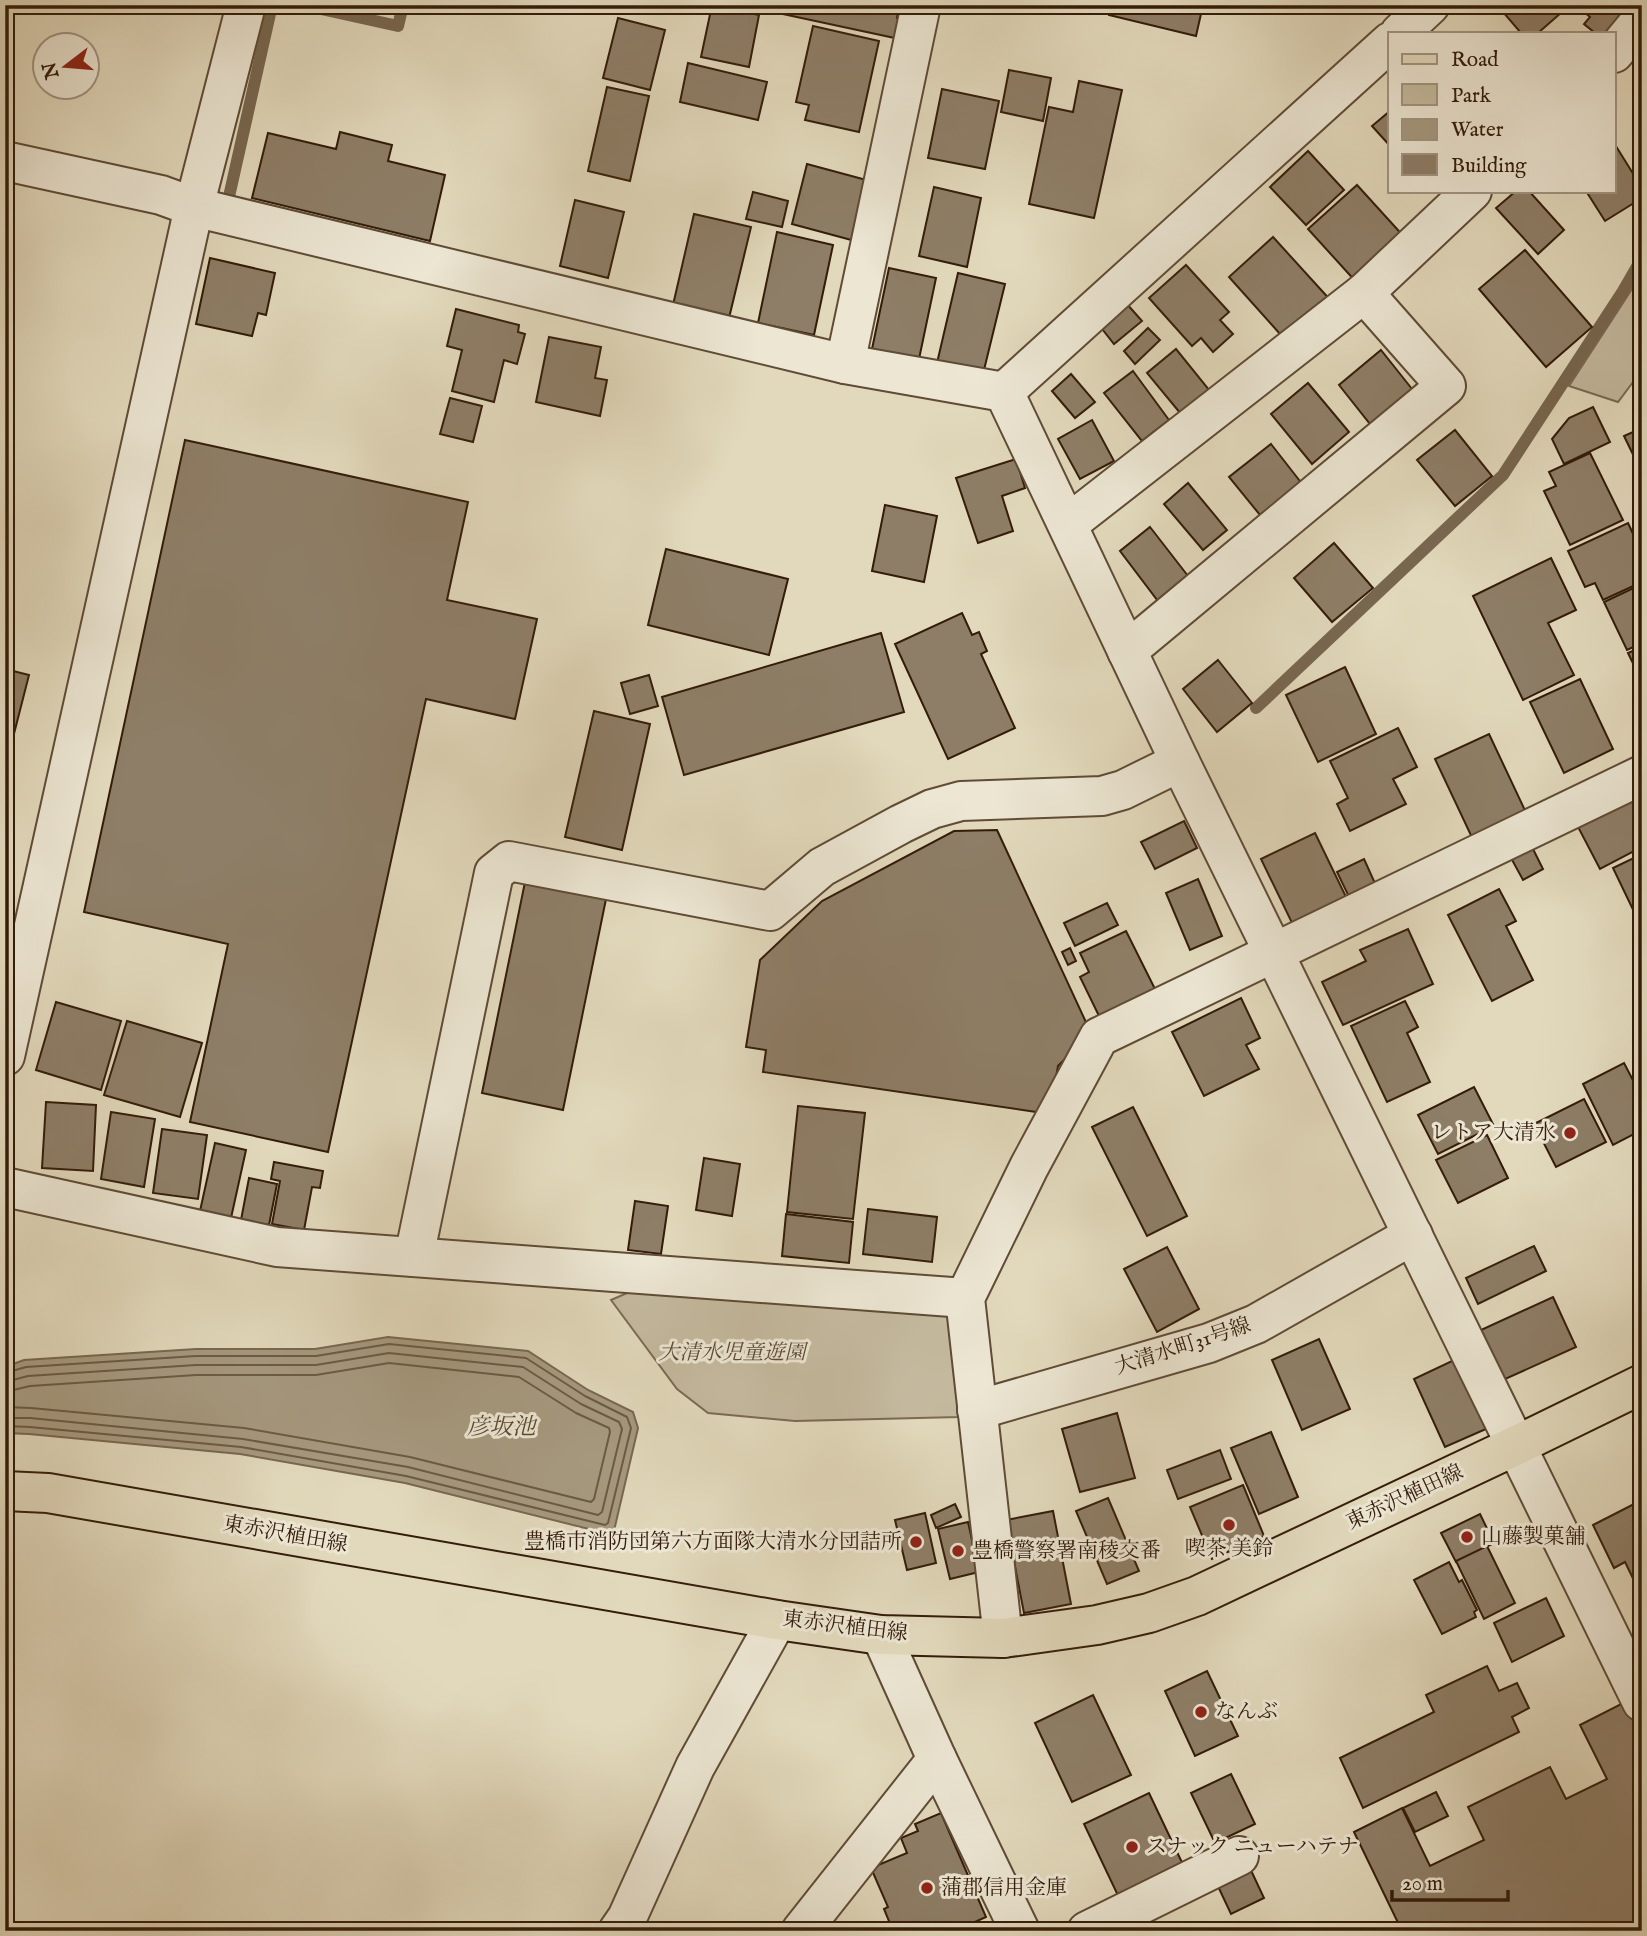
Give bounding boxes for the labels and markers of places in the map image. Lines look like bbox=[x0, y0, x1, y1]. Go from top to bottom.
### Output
place label: レトア大清水 bbox=[1431, 1120, 1556, 1147]
marker: レトア大清水 bbox=[1562, 1125, 1578, 1141]
marker: 喫茶 美鈴 bbox=[1221, 1517, 1237, 1533]
place label: 山藤製菓舗 bbox=[1481, 1524, 1586, 1551]
place label: 豊橋市消防団第六方面隊大清水分団詰所 bbox=[524, 1529, 902, 1556]
marker: 山藤製菓舗 bbox=[1459, 1529, 1475, 1545]
marker: 豊橋市消防団第六方面隊大清水分団詰所 bbox=[908, 1534, 924, 1550]
place label: 喫茶 美鈴 bbox=[1185, 1536, 1273, 1563]
place label: 豊橋警察署南稜交番 bbox=[972, 1538, 1161, 1565]
marker: 豊橋警察署南稜交番 bbox=[950, 1543, 966, 1559]
place label: なんぶ bbox=[1215, 1699, 1278, 1726]
marker: なんぶ bbox=[1193, 1704, 1209, 1720]
place label: スナック ニューハテナ bbox=[1146, 1834, 1359, 1861]
marker: スナック ニューハテナ bbox=[1124, 1839, 1140, 1855]
place label: 蒲郡信用金庫 bbox=[941, 1875, 1067, 1902]
marker: 蒲郡信用金庫 bbox=[919, 1880, 935, 1896]

